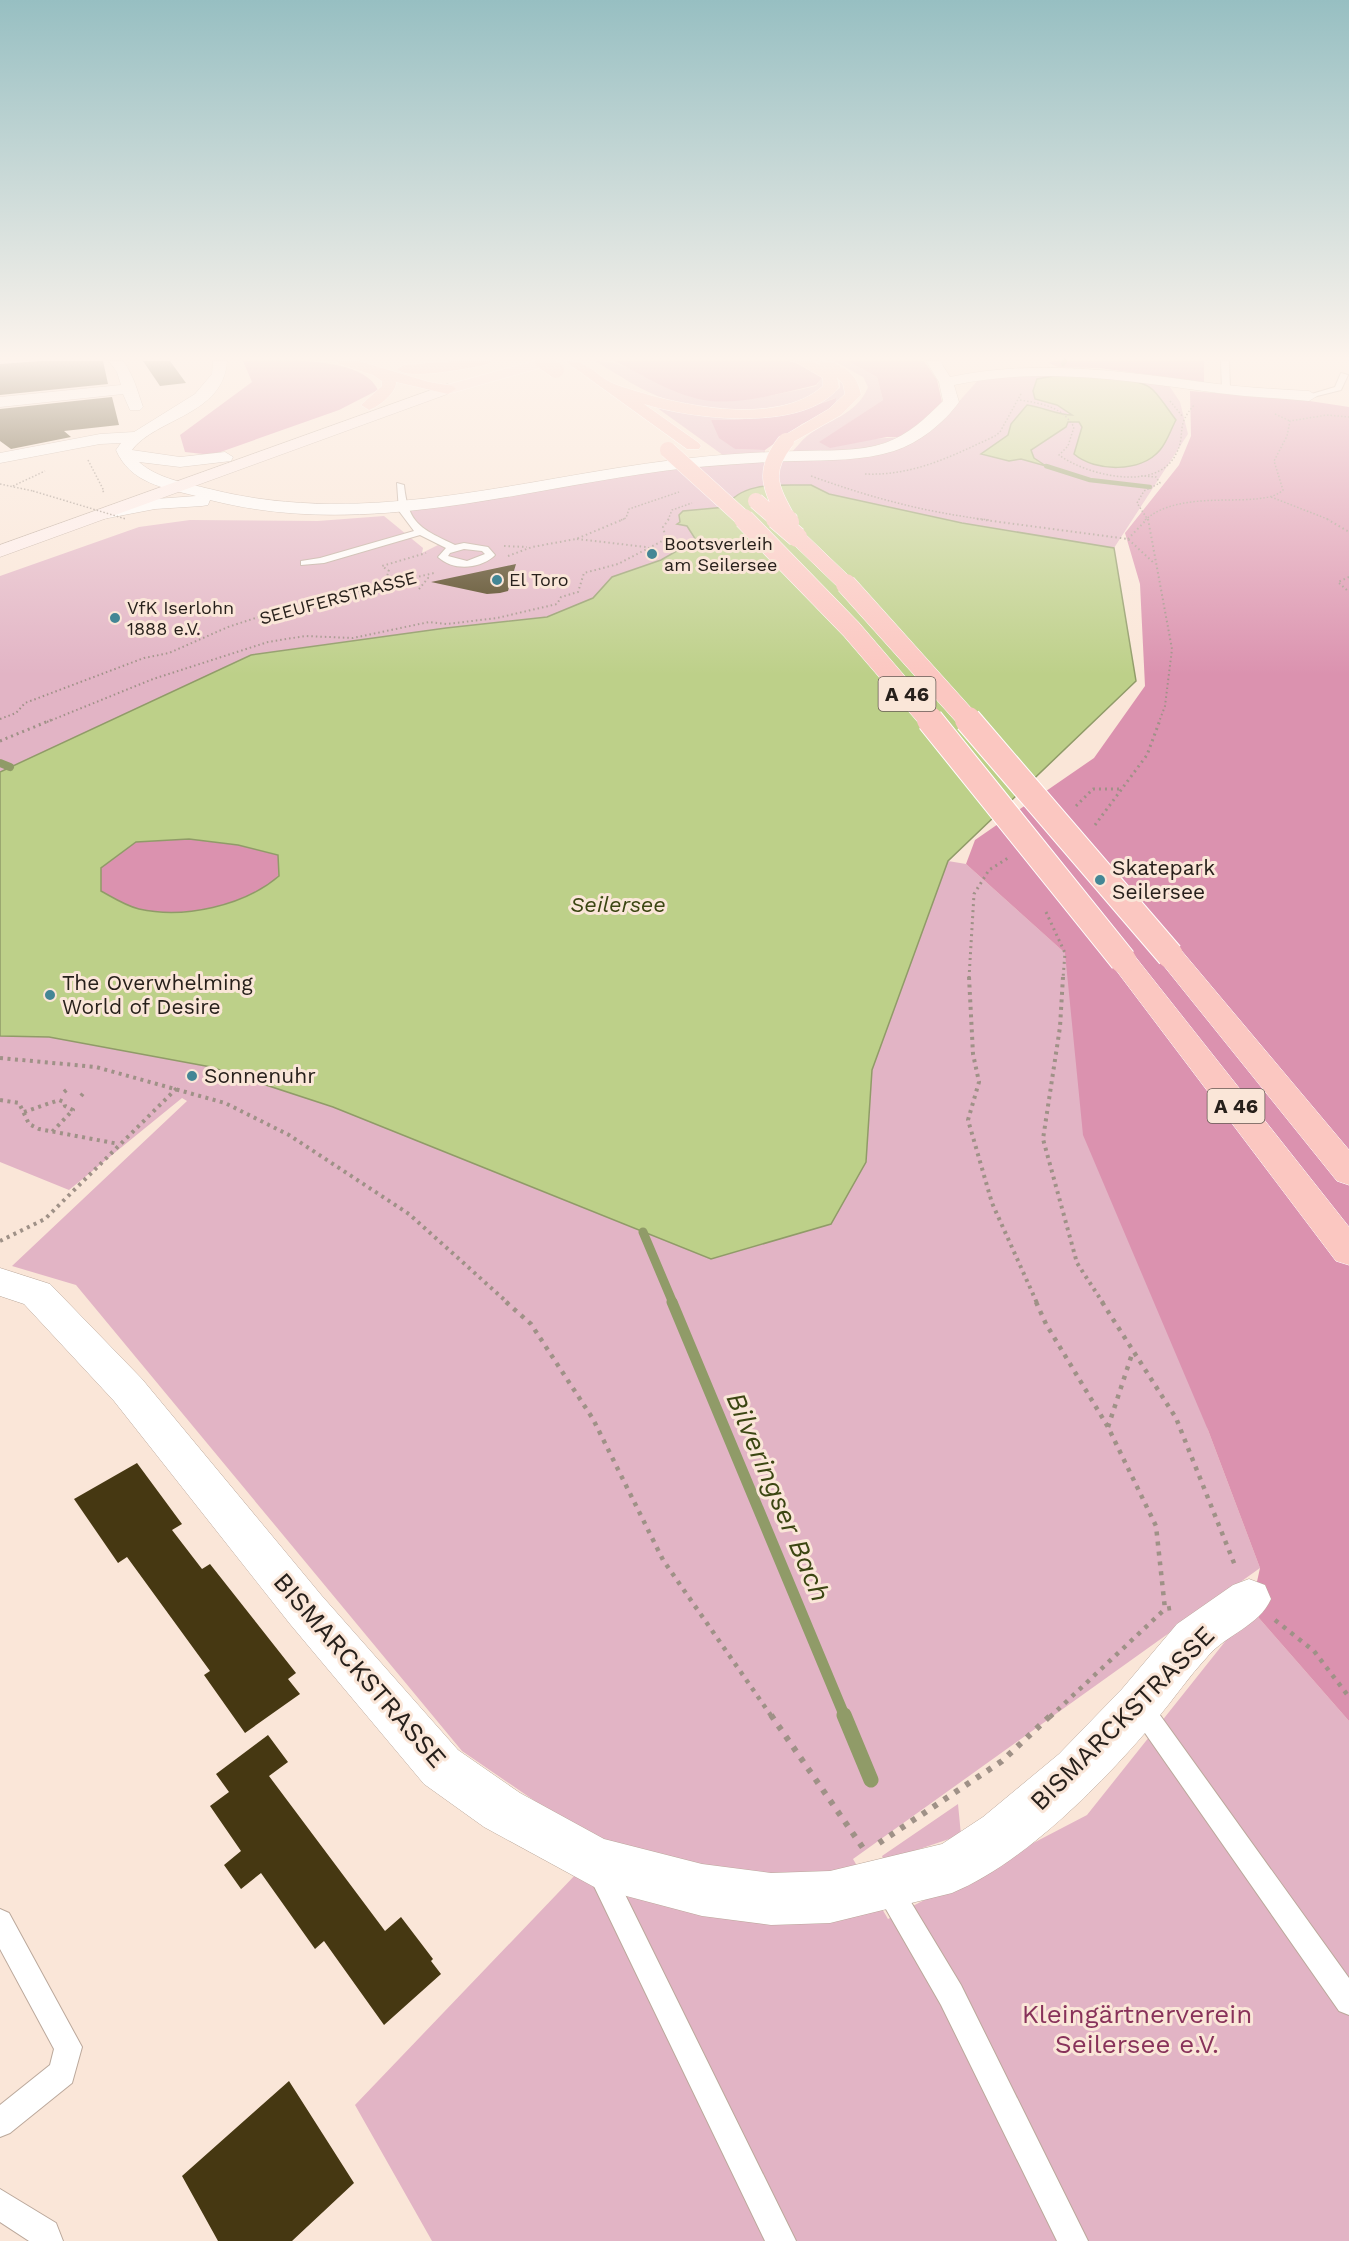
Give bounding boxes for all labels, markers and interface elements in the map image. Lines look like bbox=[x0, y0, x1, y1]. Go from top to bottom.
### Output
place label: Bootsverleih am Seilersee bbox=[664, 533, 777, 575]
marker: Bootsverleih am Seilersee bbox=[645, 547, 659, 561]
street label: SEEUFERSTRASSE bbox=[257, 566, 419, 629]
place label: El Toro bbox=[509, 569, 569, 590]
marker: El Toro bbox=[490, 573, 504, 587]
place label: VfK Iserlohn 1888 e.V. bbox=[127, 597, 234, 639]
marker: VfK Iserlohn 1888 e.V. bbox=[108, 611, 122, 625]
road number: A 46 bbox=[878, 677, 936, 711]
place label: Skatepark Seilersee bbox=[1112, 855, 1215, 904]
marker: Skatepark Seilersee bbox=[1093, 873, 1107, 887]
water label: Seilersee bbox=[570, 892, 666, 917]
place label: The Overwhelming World of Desire bbox=[62, 970, 254, 1019]
marker: The Overwhelming World of Desire bbox=[43, 988, 57, 1002]
place label: Sonnenuhr bbox=[204, 1063, 316, 1088]
marker: Sonnenuhr bbox=[185, 1069, 199, 1083]
road number: A 46 bbox=[1208, 1089, 1264, 1123]
water label: Bilveringser Bach bbox=[719, 1388, 837, 1606]
street label: BISMARCKSTRASSE bbox=[267, 1567, 453, 1773]
street label: BISMARCKSTRASSE bbox=[1024, 1620, 1220, 1816]
park label: Kleingärtnerverein Seilersee e.V. bbox=[1022, 1999, 1252, 2059]

